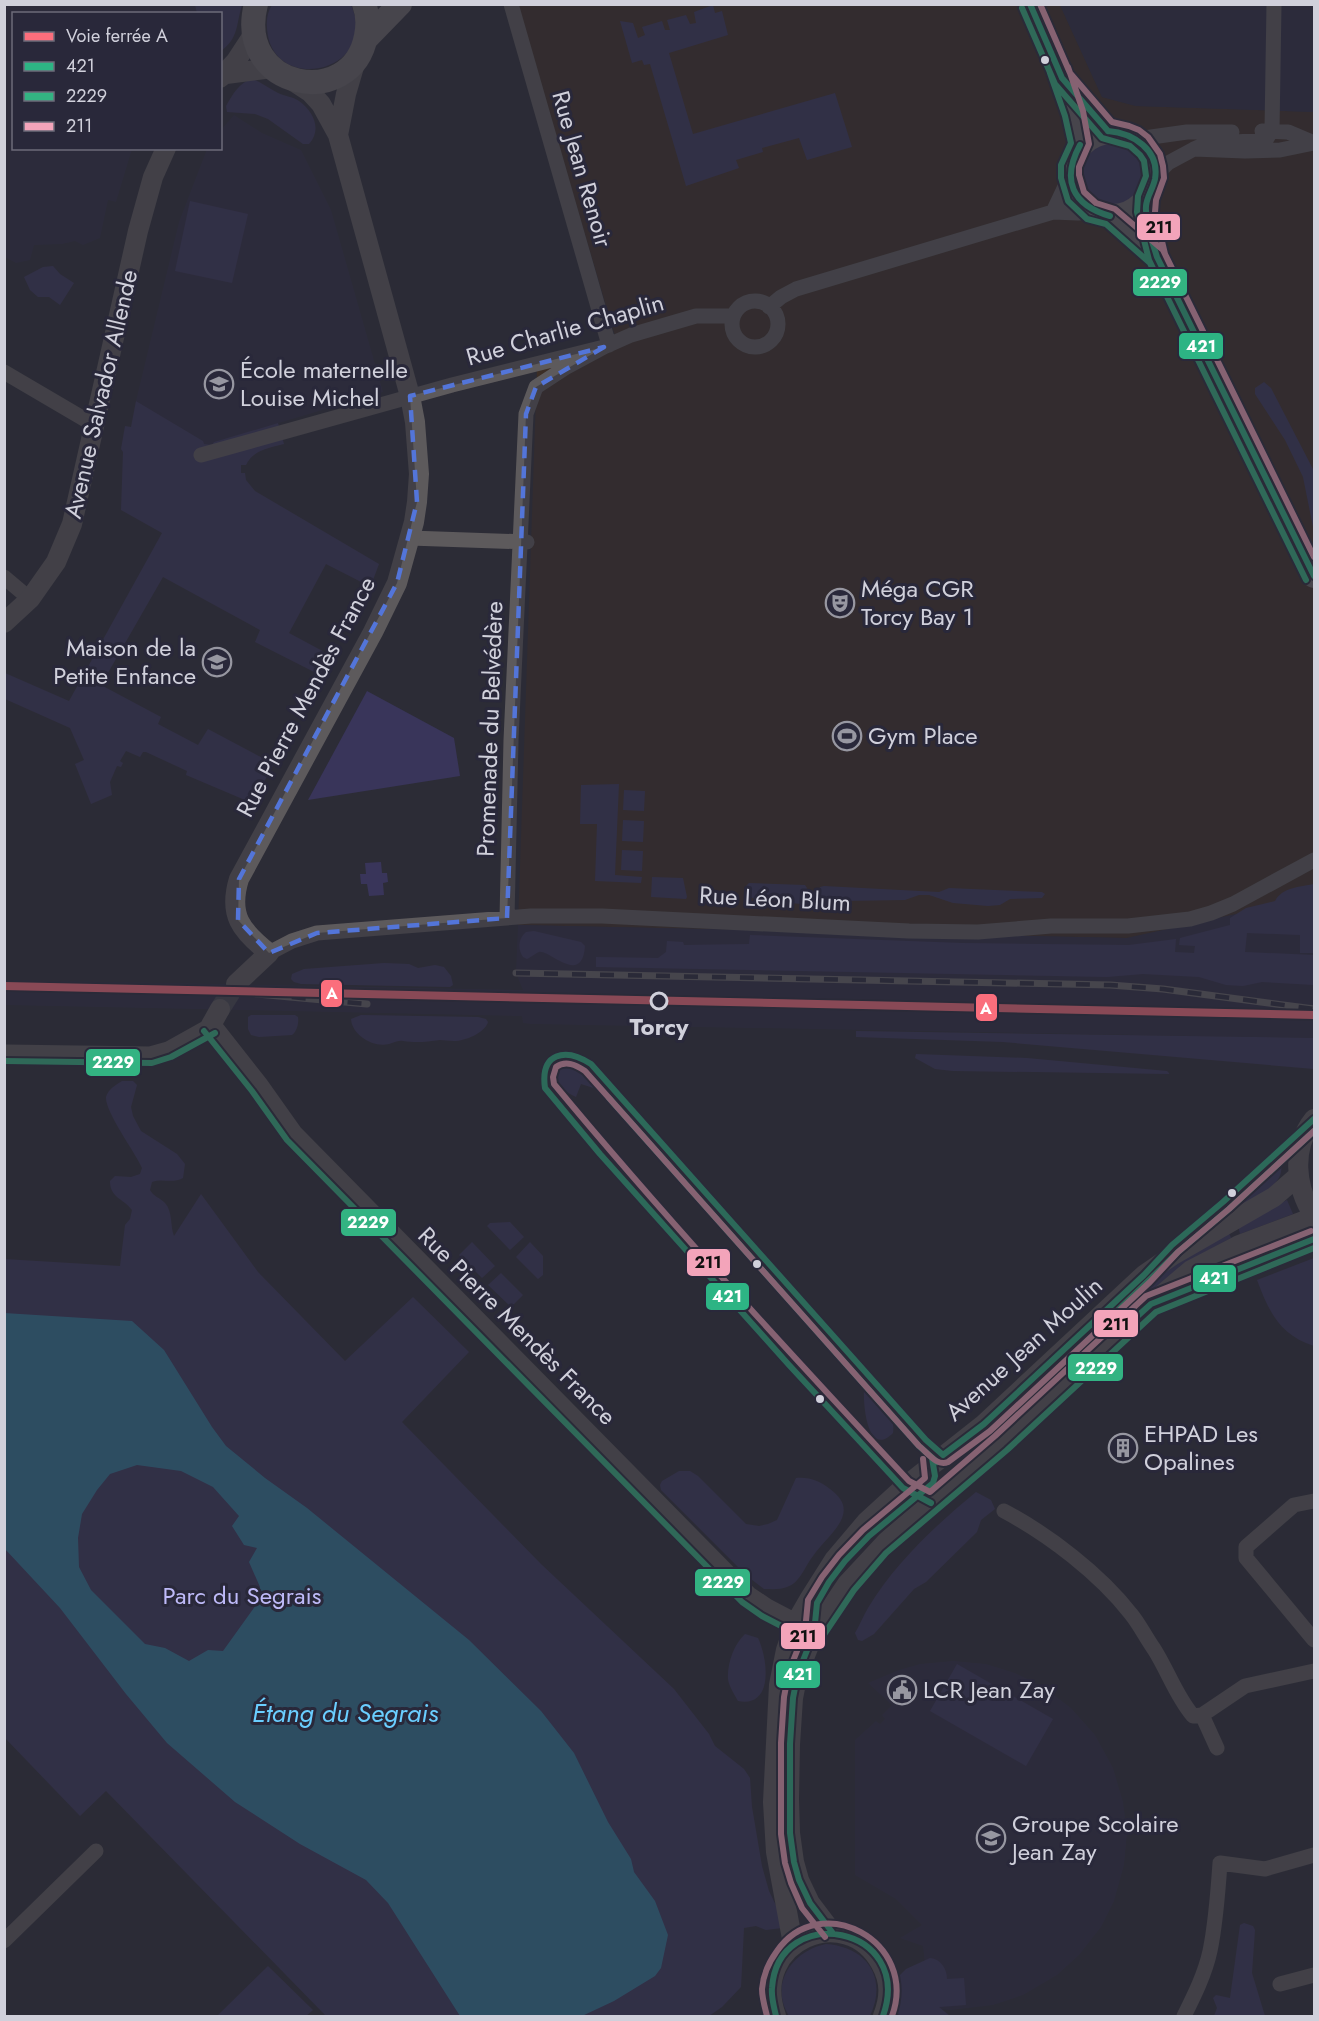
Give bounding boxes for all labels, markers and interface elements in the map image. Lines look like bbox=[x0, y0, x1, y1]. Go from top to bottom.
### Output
legend bbox=[12, 12, 222, 150]
text: Voie ferrée A bbox=[66, 23, 168, 49]
text: 421 bbox=[66, 53, 95, 79]
unlabelled marker bbox=[1039, 54, 1051, 66]
text: 2229 bbox=[66, 83, 107, 109]
street label: Rue Jean Renoir bbox=[543, 87, 622, 252]
text: 211 bbox=[66, 113, 92, 139]
line badge: 211 bbox=[1136, 213, 1181, 241]
text: 211 bbox=[1146, 216, 1172, 239]
street label: Avenue Salvador Allende bbox=[55, 266, 146, 522]
line badge: 2229 bbox=[1132, 268, 1188, 297]
text: 2229 bbox=[1139, 271, 1181, 294]
street label: Rue Charlie Chaplin bbox=[462, 285, 668, 375]
line badge: 421 bbox=[1178, 332, 1224, 360]
text: 421 bbox=[1186, 335, 1216, 358]
place label: École maternelle Louise Michel bbox=[240, 352, 408, 415]
school or university icon: École maternelle Louise Michel bbox=[203, 368, 235, 400]
street label: Rue Pierre Mendès France bbox=[227, 570, 384, 823]
place label: Méga CGR Torcy Bay 1 bbox=[861, 571, 974, 634]
theatre icon: Méga CGR Torcy Bay 1 bbox=[824, 587, 856, 619]
street label: Promenade du Belvédère bbox=[468, 601, 511, 857]
place label: Maison de la Petite Enfance bbox=[53, 630, 196, 693]
school or university icon: Maison de la Petite Enfance bbox=[201, 646, 233, 678]
place label: Gym Place bbox=[868, 718, 978, 753]
sports icon: Gym Place bbox=[831, 720, 863, 752]
street label: Rue Léon Blum bbox=[698, 877, 852, 920]
line badge: A bbox=[320, 979, 343, 1008]
text: A bbox=[325, 982, 338, 1005]
marker: Torcy bbox=[650, 992, 668, 1010]
line badge: A bbox=[975, 993, 998, 1022]
text: A bbox=[979, 997, 992, 1020]
place label: Torcy bbox=[629, 1009, 689, 1044]
line badge: 2229 bbox=[85, 1048, 141, 1077]
text: 2229 bbox=[92, 1051, 134, 1074]
unlabelled marker bbox=[1226, 1187, 1238, 1199]
line badge: 2229 bbox=[340, 1208, 397, 1237]
text: 2229 bbox=[347, 1211, 389, 1234]
street label: Rue Pierre Mendès France bbox=[410, 1218, 625, 1433]
line badge: 211 bbox=[686, 1248, 731, 1277]
text: 211 bbox=[695, 1251, 721, 1274]
unlabelled marker bbox=[751, 1258, 763, 1270]
line badge: 421 bbox=[1192, 1264, 1237, 1293]
text: 421 bbox=[1199, 1267, 1229, 1290]
street label: Avenue Jean Moulin bbox=[937, 1268, 1110, 1429]
line badge: 421 bbox=[705, 1282, 750, 1311]
text: 421 bbox=[712, 1285, 742, 1308]
line badge: 211 bbox=[1093, 1309, 1139, 1338]
text: 211 bbox=[1103, 1313, 1129, 1336]
line badge: 2229 bbox=[1067, 1353, 1124, 1382]
text: 2229 bbox=[1075, 1357, 1117, 1380]
unlabelled marker bbox=[814, 1393, 826, 1405]
place label: EHPAD Les Opalines bbox=[1144, 1416, 1258, 1479]
building icon: EHPAD Les Opalines bbox=[1107, 1432, 1139, 1464]
line badge: 2229 bbox=[694, 1568, 751, 1597]
text: 2229 bbox=[702, 1571, 744, 1594]
park label: Parc du Segrais bbox=[163, 1578, 321, 1613]
line badge: 211 bbox=[780, 1622, 826, 1650]
text: 211 bbox=[790, 1625, 816, 1648]
line badge: 421 bbox=[775, 1660, 821, 1689]
text: 421 bbox=[783, 1663, 813, 1686]
place label: LCR Jean Zay bbox=[923, 1672, 1055, 1707]
public building icon: LCR Jean Zay bbox=[886, 1674, 918, 1706]
water label: Étang du Segrais bbox=[252, 1694, 439, 1732]
place label: Groupe Scolaire Jean Zay bbox=[1009, 1806, 1179, 1869]
school or university icon: Groupe Scolaire Jean Zay bbox=[975, 1822, 1007, 1854]

